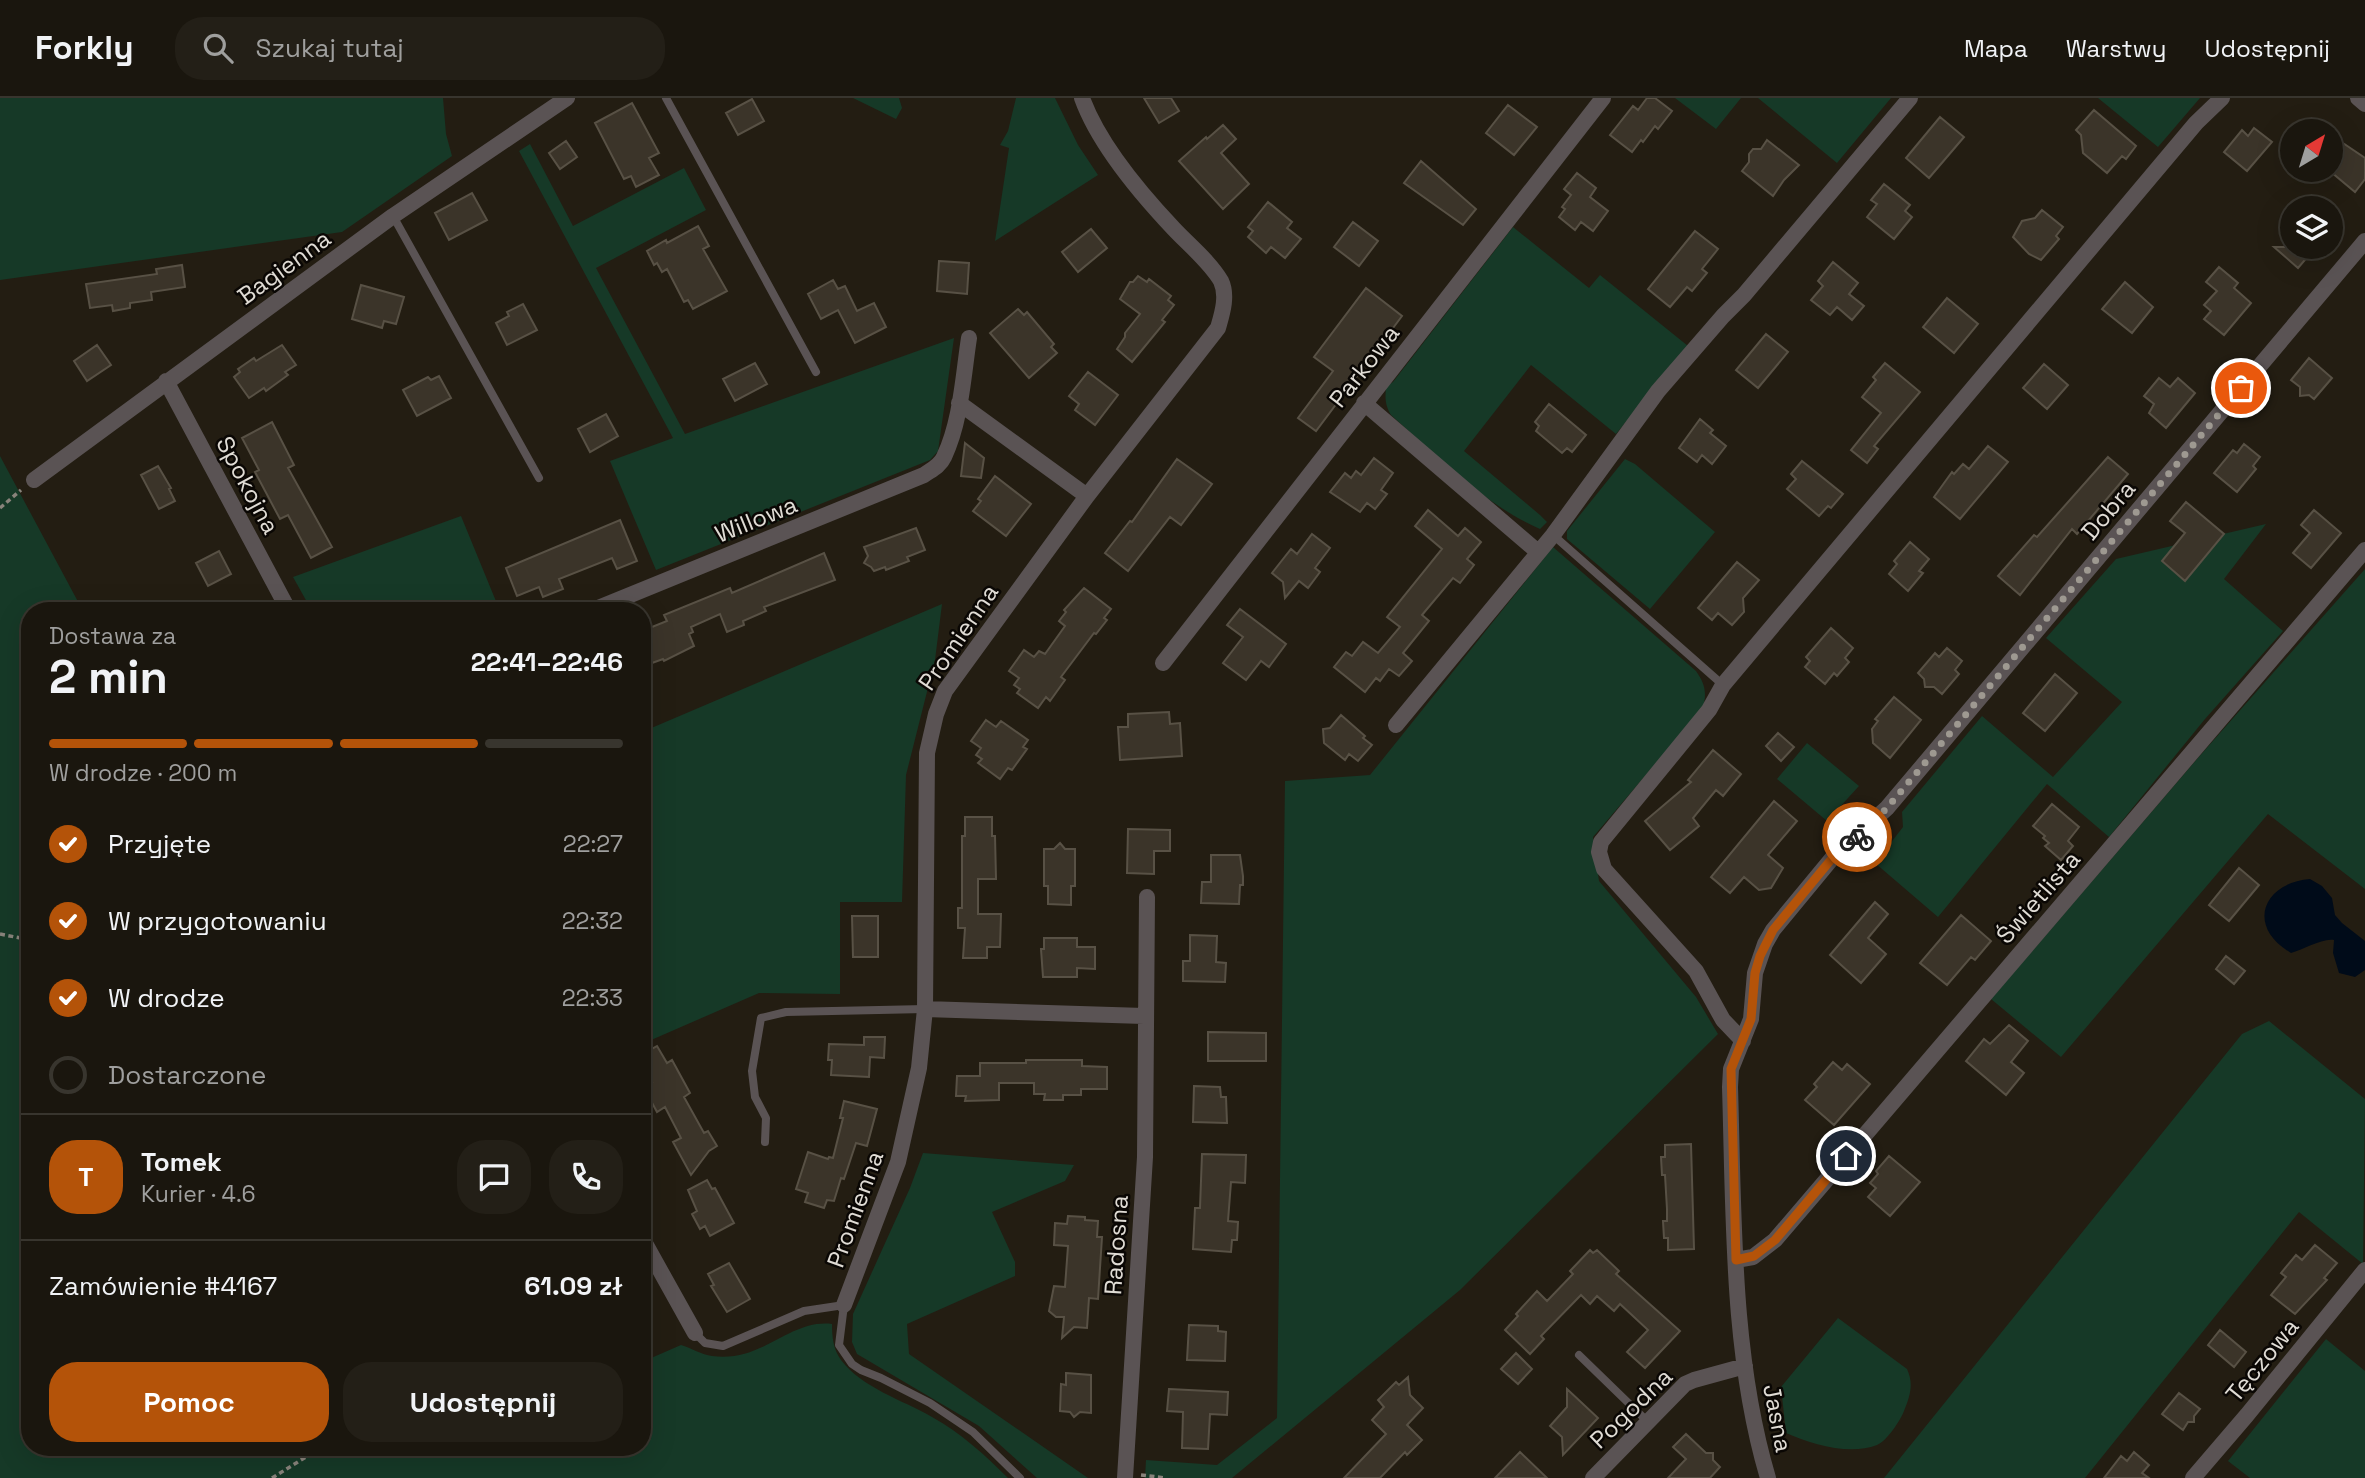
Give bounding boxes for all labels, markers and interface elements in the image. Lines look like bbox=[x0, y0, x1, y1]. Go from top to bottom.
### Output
search box bbox=[175, 17, 665, 80]
text: Forkly bbox=[35, 27, 133, 69]
icon: search bbox=[199, 29, 237, 67]
text: Szukaj tutaj bbox=[255, 31, 404, 65]
text: Mapa bbox=[1964, 33, 2028, 64]
text: Warstwy bbox=[2066, 33, 2167, 64]
text: Udostępnij bbox=[2205, 33, 2330, 64]
north arrow bbox=[2280, 119, 2343, 182]
map controls bbox=[2280, 119, 2343, 259]
button: layers bbox=[2280, 196, 2343, 259]
street label: Bagienna bbox=[231, 223, 337, 311]
street label: Parkowa bbox=[1322, 318, 1406, 414]
pin bbox=[2211, 358, 2271, 418]
icon: bag bbox=[2222, 369, 2260, 407]
street label: Spokojna bbox=[209, 431, 287, 539]
street label: Dobra bbox=[2074, 474, 2142, 546]
street label: Willowa bbox=[710, 488, 802, 549]
street label: Promienna bbox=[911, 578, 1005, 696]
text: Dostawa za bbox=[49, 621, 176, 651]
text: 22:41–22:46 bbox=[471, 645, 623, 679]
text: 2 min bbox=[49, 648, 168, 706]
text: W drodze · 200 m bbox=[49, 758, 237, 788]
courier bbox=[1822, 802, 1892, 872]
icon: bike bbox=[1838, 818, 1876, 856]
icon: check bbox=[49, 825, 87, 863]
text: Przyjęte bbox=[108, 827, 211, 861]
text: 22:27 bbox=[563, 829, 623, 859]
street label: Świetlista bbox=[1989, 844, 2087, 950]
icon: check bbox=[49, 902, 87, 940]
text: W przygotowaniu bbox=[108, 904, 327, 938]
text: 22:32 bbox=[562, 906, 623, 936]
icon: check bbox=[49, 979, 87, 1017]
text: W drodze bbox=[108, 981, 225, 1015]
text: 22:33 bbox=[562, 983, 623, 1013]
text: Dostarczone bbox=[108, 1058, 266, 1092]
pin bbox=[1816, 1126, 1876, 1186]
icon: home bbox=[1827, 1137, 1865, 1175]
button: chat bbox=[457, 1140, 531, 1214]
button: phone bbox=[549, 1140, 623, 1214]
text: Tomek bbox=[141, 1145, 222, 1179]
street label: Promienna bbox=[820, 1146, 890, 1272]
text: T bbox=[78, 1160, 94, 1194]
text: Kurier · 4.6 bbox=[141, 1179, 256, 1209]
street label: Radosna bbox=[1097, 1194, 1135, 1296]
text: Zamówienie #4167 bbox=[49, 1269, 277, 1303]
text: 61.09 zł bbox=[524, 1269, 623, 1303]
street label: Tęczowa bbox=[2219, 1312, 2305, 1408]
street label: Pogodna bbox=[1583, 1361, 1679, 1455]
button: Pomoc bbox=[49, 1362, 329, 1442]
button: Udostępnij bbox=[343, 1362, 623, 1442]
street label: Jasna bbox=[1756, 1381, 1800, 1455]

